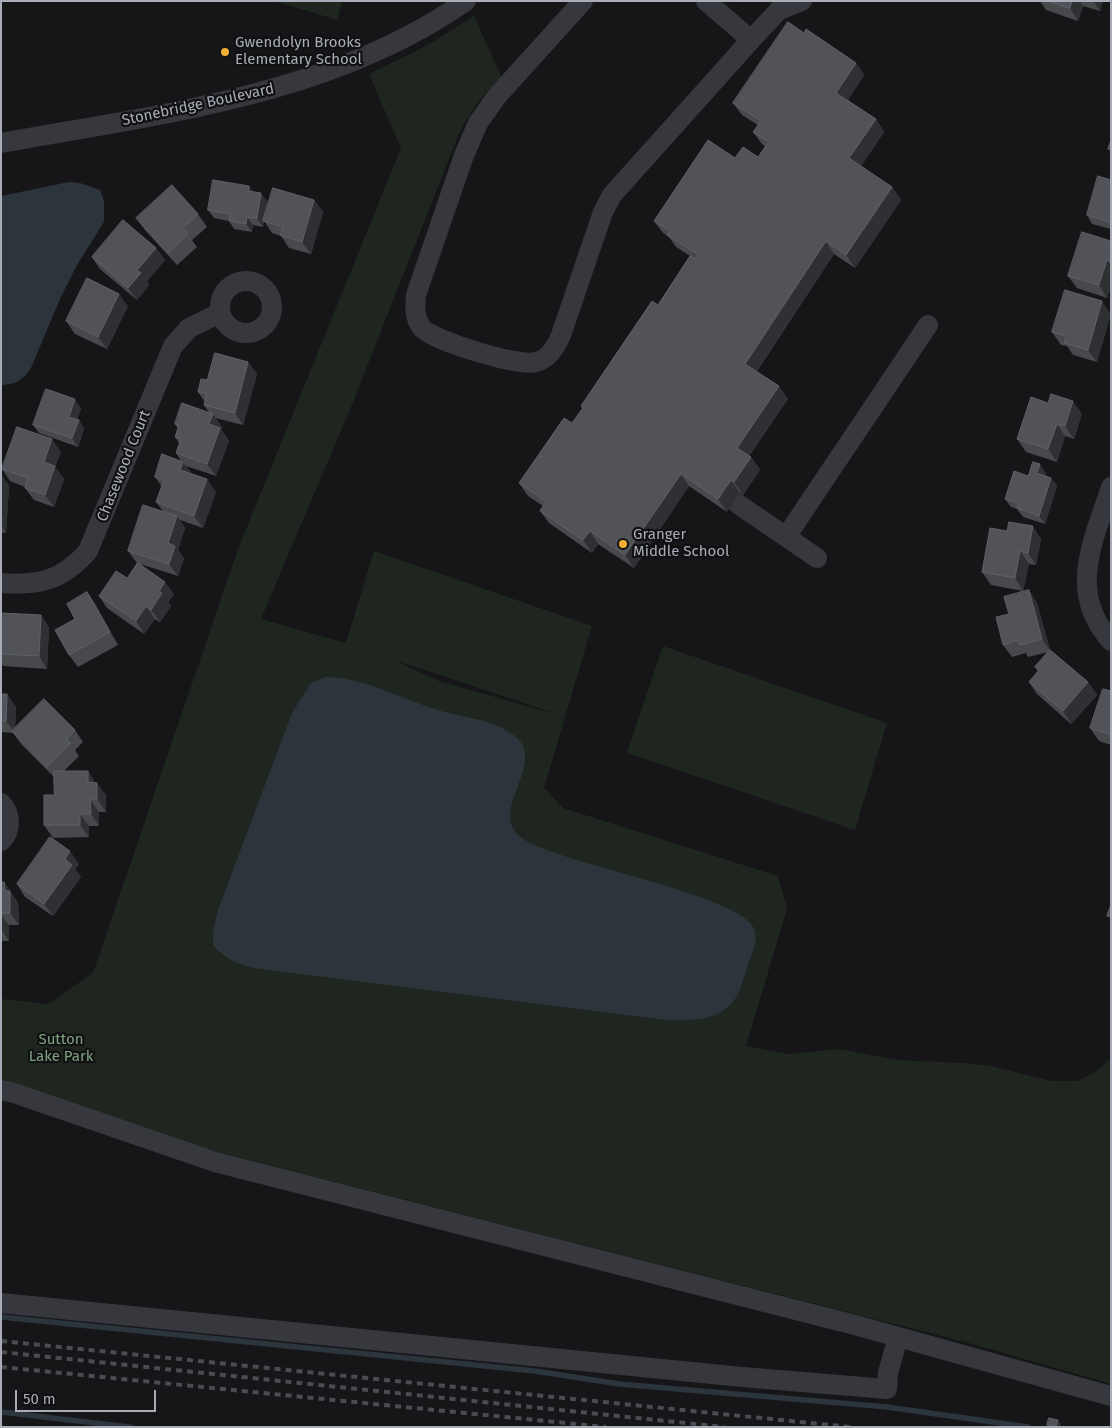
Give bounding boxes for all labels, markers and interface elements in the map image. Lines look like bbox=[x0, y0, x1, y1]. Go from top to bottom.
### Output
place label: Gwendolyn Brooks Elementary School bbox=[235, 34, 362, 69]
marker: Gwendolyn Brooks Elementary School bbox=[219, 46, 231, 58]
street label: Stonebridge Boulevard bbox=[120, 80, 276, 130]
street label: Chasewood Court bbox=[94, 408, 154, 524]
place label: Granger Middle School bbox=[633, 526, 729, 561]
marker: Granger Middle School bbox=[617, 538, 629, 550]
park label: Sutton Lake Park bbox=[29, 1031, 93, 1066]
scale bar bbox=[18, 1380, 159, 1412]
text: 50 m bbox=[23, 1390, 56, 1408]

